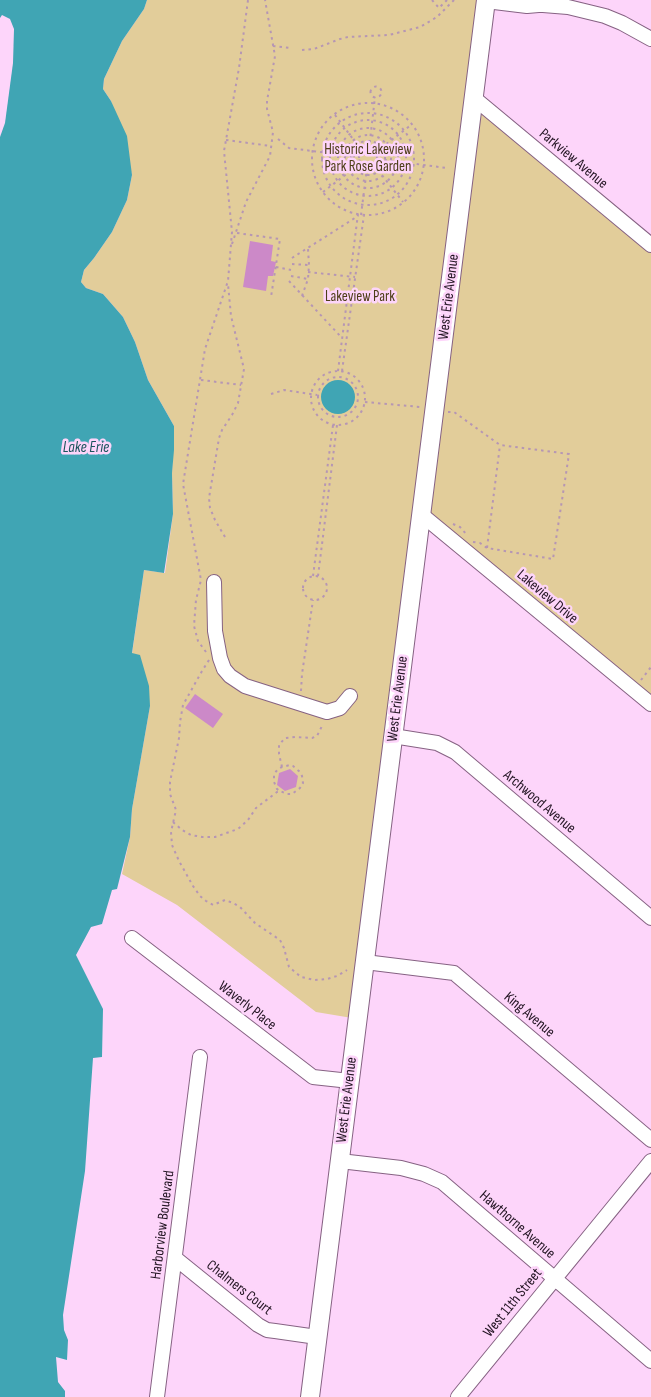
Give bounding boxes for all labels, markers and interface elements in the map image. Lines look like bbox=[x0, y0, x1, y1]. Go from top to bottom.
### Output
street label: Parkview Avenue bbox=[535, 125, 611, 193]
park label: Historic Lakeview Park Rose Garden bbox=[324, 141, 412, 176]
street label: West Erie Avenue bbox=[435, 253, 463, 341]
park label: Lakeview Park bbox=[325, 288, 395, 306]
water label: Lake Erie bbox=[63, 438, 109, 458]
street label: Lakeview Drive bbox=[513, 566, 581, 628]
street label: West Erie Avenue bbox=[384, 655, 412, 743]
street label: Archwood Avenue bbox=[499, 766, 579, 838]
street label: Waverly Place bbox=[214, 978, 280, 1034]
street label: King Avenue bbox=[500, 988, 558, 1042]
street label: West Erie Avenue bbox=[333, 1056, 361, 1144]
street label: Harborview Boulevard bbox=[147, 1170, 179, 1280]
street label: Hawthorne Avenue bbox=[475, 1187, 559, 1263]
street label: Chalmers Court bbox=[203, 1257, 275, 1319]
street label: West 11th Street bbox=[480, 1265, 546, 1341]

